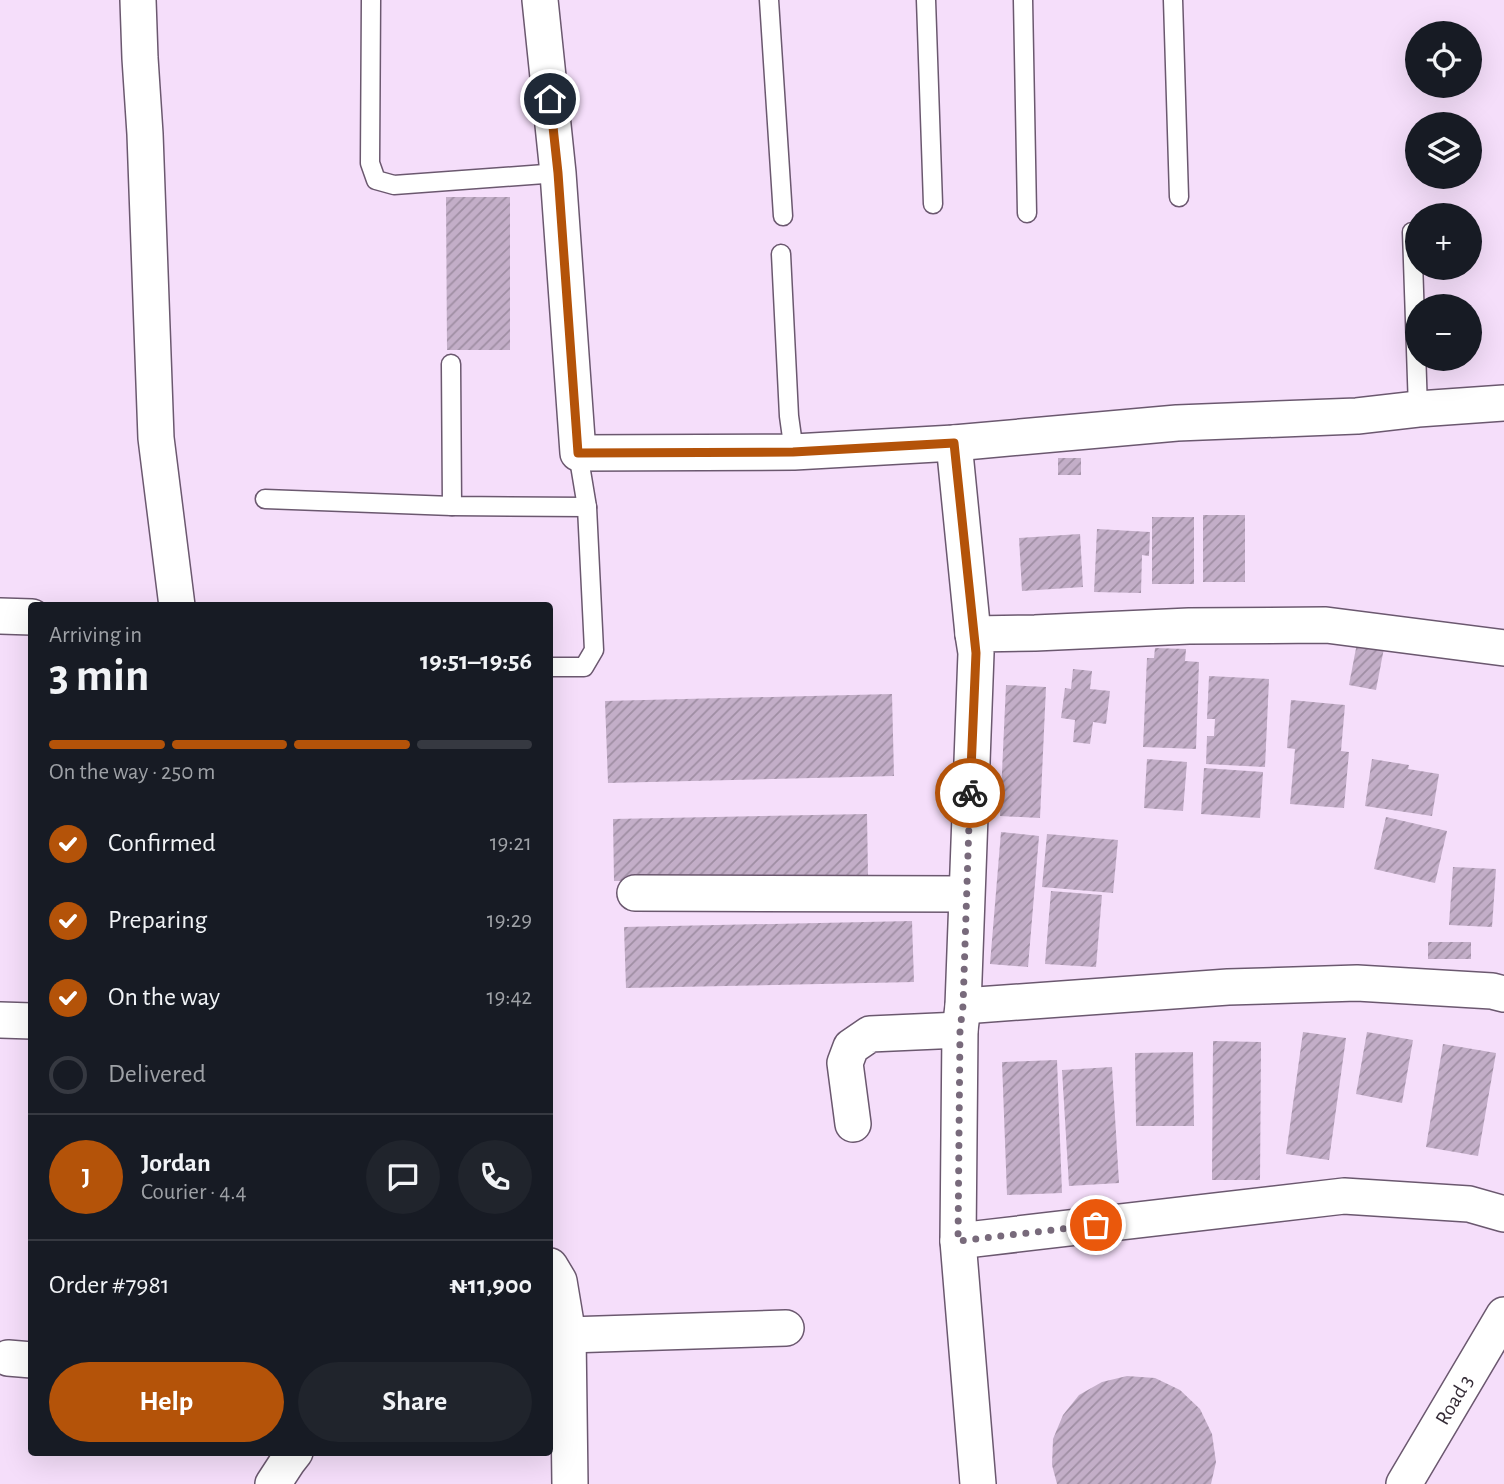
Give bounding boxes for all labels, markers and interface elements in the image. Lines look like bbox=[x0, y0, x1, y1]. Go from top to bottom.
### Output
map controls bbox=[1405, 21, 1482, 371]
button: locate bbox=[1405, 21, 1482, 98]
pin bbox=[520, 69, 580, 129]
icon: home bbox=[531, 80, 569, 118]
button: layers bbox=[1405, 112, 1482, 189]
button: + bbox=[1405, 203, 1482, 280]
button: − bbox=[1405, 294, 1482, 371]
text: Arriving in bbox=[49, 624, 142, 647]
text: 19:51–19:56 bbox=[420, 648, 532, 674]
text: 3 min bbox=[49, 653, 149, 699]
courier bbox=[935, 758, 1005, 828]
text: On the way · 250 m bbox=[49, 761, 216, 784]
icon: bike bbox=[951, 774, 989, 812]
icon: check bbox=[49, 825, 87, 863]
text: Confirmed bbox=[108, 830, 216, 856]
text: 19:21 bbox=[490, 832, 532, 855]
icon: check bbox=[49, 902, 87, 940]
text: Preparing bbox=[108, 907, 207, 933]
text: 19:29 bbox=[487, 909, 532, 932]
icon: check bbox=[49, 979, 87, 1017]
text: On the way bbox=[108, 984, 220, 1010]
text: 19:42 bbox=[486, 986, 532, 1009]
text: Delivered bbox=[108, 1061, 206, 1087]
button: chat bbox=[366, 1140, 440, 1214]
button: phone bbox=[458, 1140, 532, 1214]
text: Jordan bbox=[141, 1150, 211, 1176]
text: J bbox=[82, 1164, 90, 1190]
text: Courier · 4.4 bbox=[141, 1181, 247, 1204]
pin bbox=[1066, 1195, 1126, 1255]
icon: bag bbox=[1077, 1206, 1115, 1244]
text: Order #7981 bbox=[49, 1272, 170, 1298]
text: ₦11,900 bbox=[449, 1272, 532, 1298]
button: Help bbox=[49, 1362, 284, 1442]
button: Share bbox=[298, 1362, 532, 1442]
street label: Road 3 bbox=[1431, 1371, 1477, 1428]

